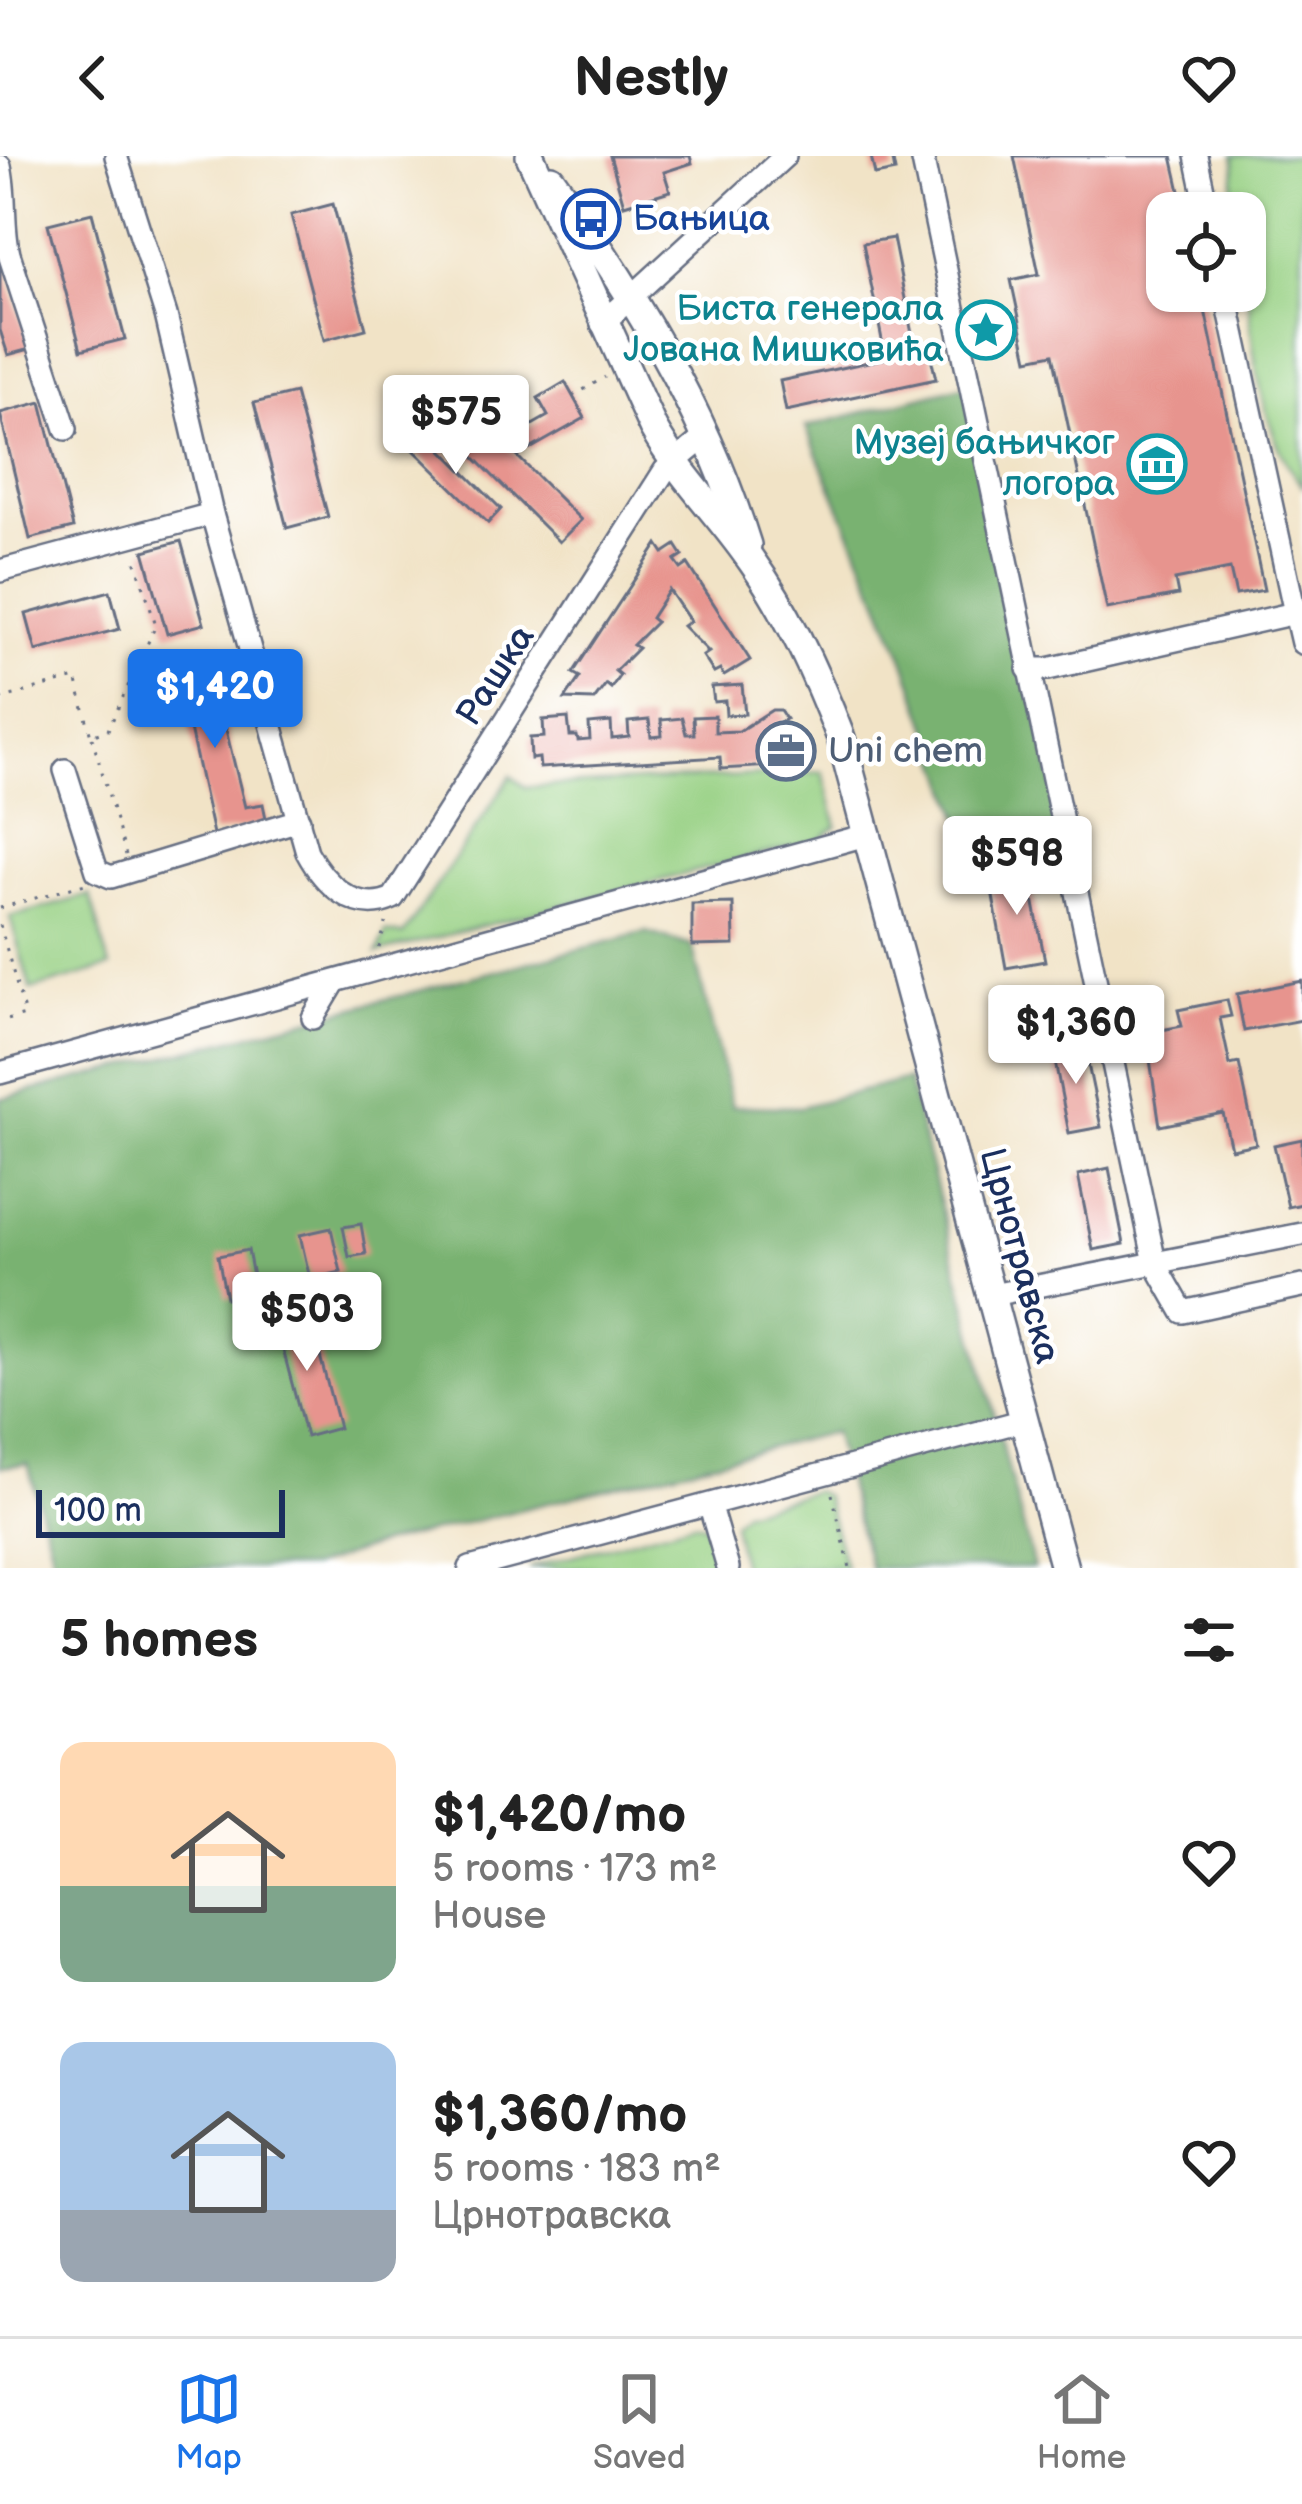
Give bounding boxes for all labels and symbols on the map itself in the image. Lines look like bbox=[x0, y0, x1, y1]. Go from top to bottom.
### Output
bus stop icon: Бањица bbox=[560, 188, 622, 250]
place label: Бањица bbox=[633, 198, 770, 241]
place label: Биста генерала Јована Мишковића bbox=[623, 288, 944, 372]
place icon: Биста генерала Јована Мишковића bbox=[955, 299, 1017, 361]
pin: $575 bbox=[385, 375, 527, 477]
place label: Музеј бањичког логора bbox=[854, 422, 1115, 506]
museum icon: Музеј бањичког логора bbox=[1126, 433, 1188, 495]
street label: Рашка bbox=[448, 617, 544, 735]
pin: $1,420 bbox=[117, 649, 313, 751]
office icon: Uni chem bbox=[755, 720, 817, 782]
place label: Uni chem bbox=[828, 730, 983, 773]
pin: $598 bbox=[946, 816, 1088, 918]
pin: $1,360 bbox=[978, 985, 1174, 1087]
street label: Црнотравска bbox=[970, 1144, 1068, 1368]
pin: $503 bbox=[236, 1272, 378, 1374]
scale bar bbox=[36, 1484, 285, 1537]

